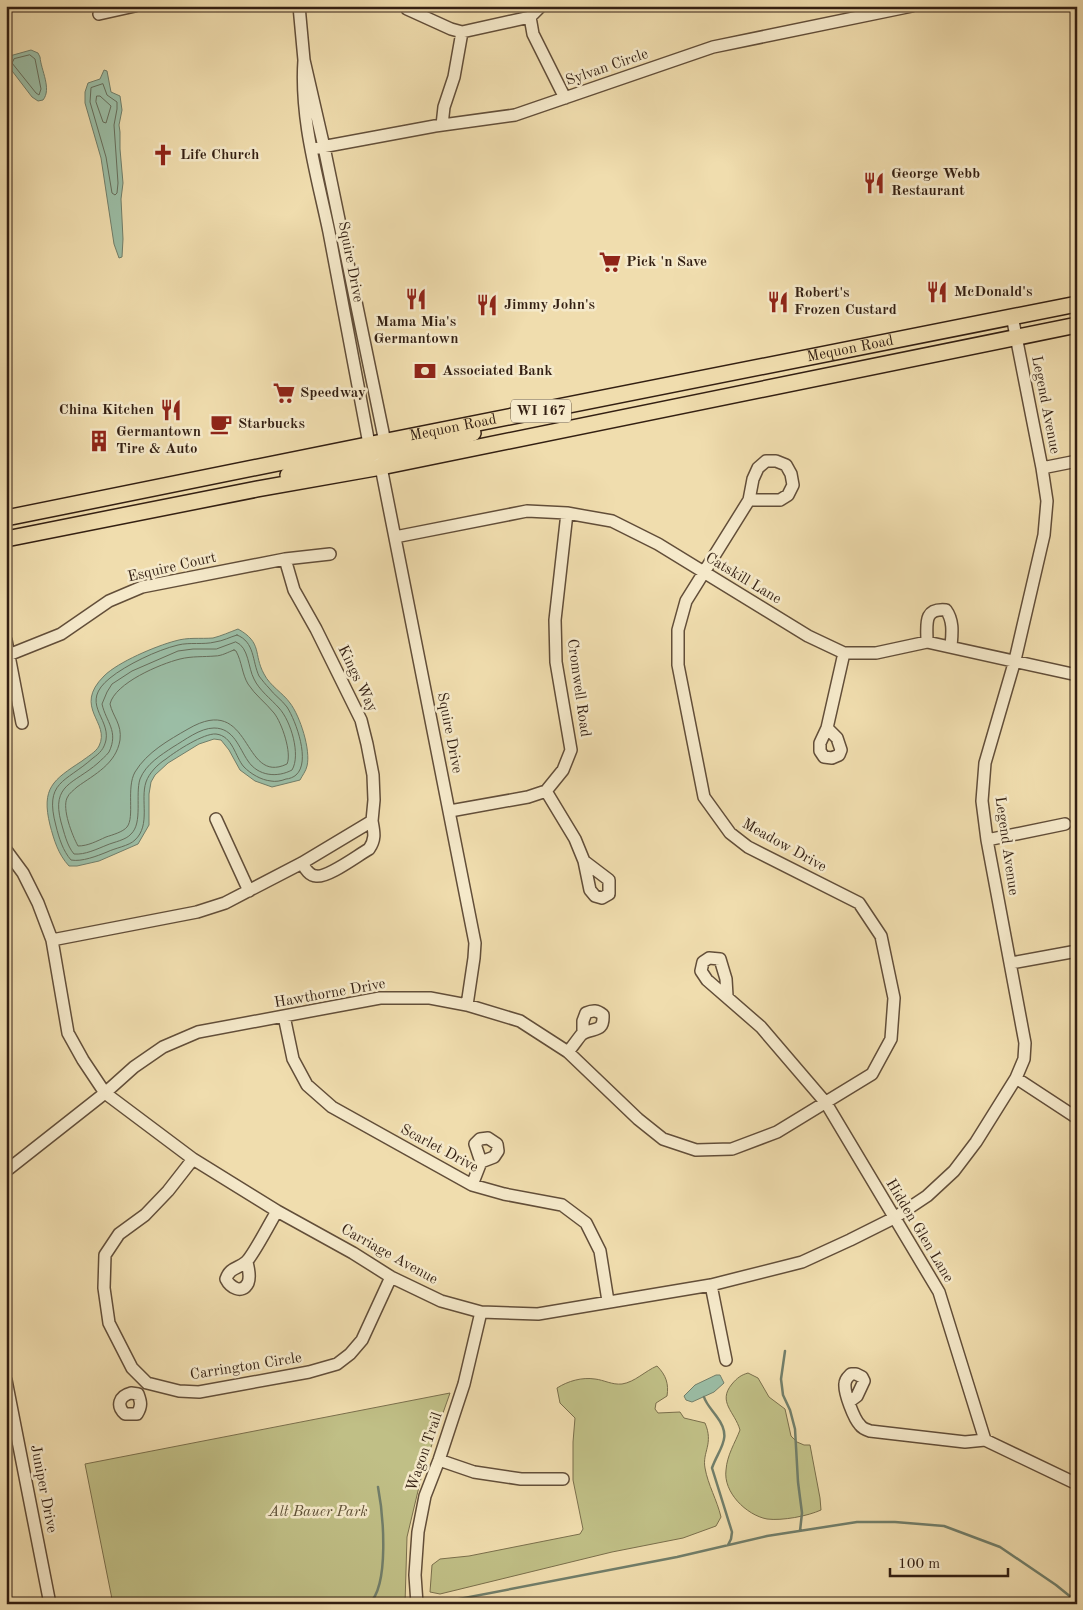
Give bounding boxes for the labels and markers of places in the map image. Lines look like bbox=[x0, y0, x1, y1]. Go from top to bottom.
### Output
church icon: Life Church bbox=[150, 142, 176, 168]
place label: Life Church bbox=[180, 148, 260, 163]
place label: George Webb Restaurant bbox=[891, 167, 980, 199]
restaurant icon: George Webb Restaurant bbox=[861, 170, 887, 196]
supermarket icon: Pick 'n Save bbox=[597, 249, 623, 275]
place label: Pick 'n Save bbox=[626, 255, 707, 270]
restaurant icon: McDonald's bbox=[924, 279, 950, 305]
place label: McDonald's bbox=[954, 285, 1032, 300]
restaurant icon: Mama Mia's Germantown bbox=[403, 286, 429, 312]
place label: Robert's Frozen Custard bbox=[794, 286, 897, 318]
restaurant icon: Robert's Frozen Custard bbox=[765, 289, 791, 315]
restaurant icon: Jimmy John's bbox=[474, 292, 500, 318]
place label: Jimmy John's bbox=[504, 298, 595, 313]
place label: Mama Mia's Germantown bbox=[373, 315, 459, 347]
bank icon: Associated Bank bbox=[412, 358, 438, 384]
place label: Associated Bank bbox=[442, 364, 553, 379]
supermarket icon: Speedway bbox=[271, 380, 297, 406]
place label: Speedway bbox=[300, 386, 366, 401]
restaurant icon: China Kitchen bbox=[158, 397, 184, 423]
place label: China Kitchen bbox=[59, 403, 154, 418]
cafe icon: Starbucks bbox=[208, 411, 234, 437]
place label: Starbucks bbox=[238, 417, 305, 432]
place label: Germantown Tire & Auto bbox=[116, 425, 201, 457]
building icon: Germantown Tire & Auto bbox=[86, 428, 112, 454]

